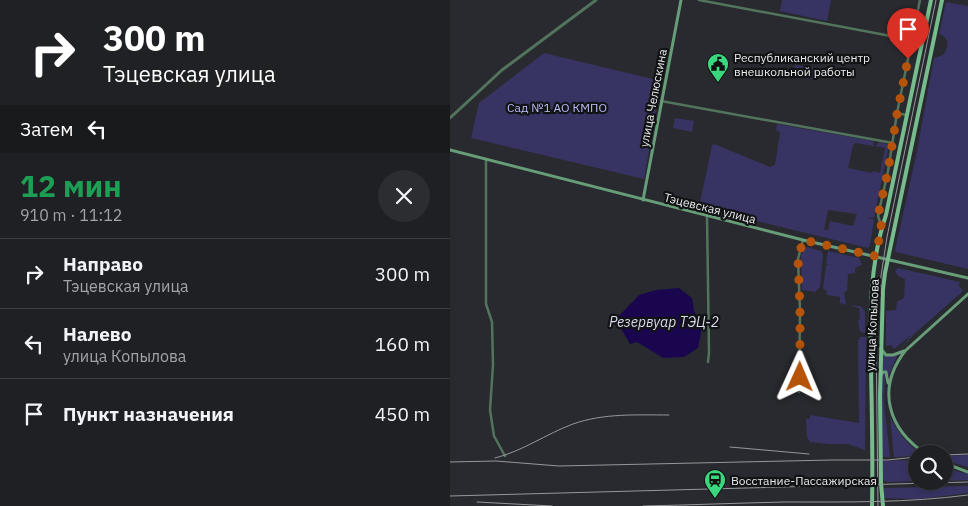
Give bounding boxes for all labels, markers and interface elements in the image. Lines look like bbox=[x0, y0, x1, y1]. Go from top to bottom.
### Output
pin bbox=[887, 8, 929, 59]
text: 300 m bbox=[103, 15, 206, 61]
icon: arrive bbox=[894, 15, 922, 43]
icon: right bbox=[20, 20, 85, 85]
street label: улица Челюскина bbox=[636, 47, 670, 148]
place label: Республиканский центр внешкольной работы bbox=[734, 50, 870, 79]
public building icon: Республиканский центр внешкольной работы bbox=[706, 52, 730, 83]
text: Тэцевская улица bbox=[103, 59, 276, 88]
park label: Сад №1 АО КМПО bbox=[507, 100, 607, 115]
icon: left bbox=[83, 115, 111, 143]
text: Затем bbox=[20, 117, 73, 141]
text: 12 мин bbox=[20, 166, 122, 205]
button: close bbox=[378, 170, 430, 222]
street label: Тэцевская улица bbox=[662, 189, 758, 227]
text: 910 m · 11:12 bbox=[20, 205, 122, 225]
text: Направо bbox=[63, 252, 143, 276]
icon: right bbox=[20, 260, 48, 288]
text: 300 m bbox=[375, 262, 430, 286]
text: Тэцевская улица bbox=[63, 276, 189, 296]
street label: улица Копылова bbox=[862, 278, 882, 372]
water label: Резервуар ТЭЦ-2 bbox=[609, 313, 719, 331]
text: Налево bbox=[63, 322, 132, 346]
icon: left bbox=[20, 330, 48, 358]
text: 160 m bbox=[375, 332, 430, 356]
text: улица Копылова bbox=[63, 346, 186, 366]
position arrow bbox=[773, 350, 825, 402]
icon: arrive bbox=[20, 400, 48, 428]
text: Пункт назначения bbox=[63, 402, 234, 426]
text: 450 m bbox=[375, 402, 430, 426]
map controls bbox=[908, 445, 953, 490]
button: search bbox=[908, 445, 953, 490]
station icon: Восстание-Пассажирская bbox=[703, 468, 727, 499]
place label: Восстание-Пассажирская bbox=[731, 473, 877, 488]

